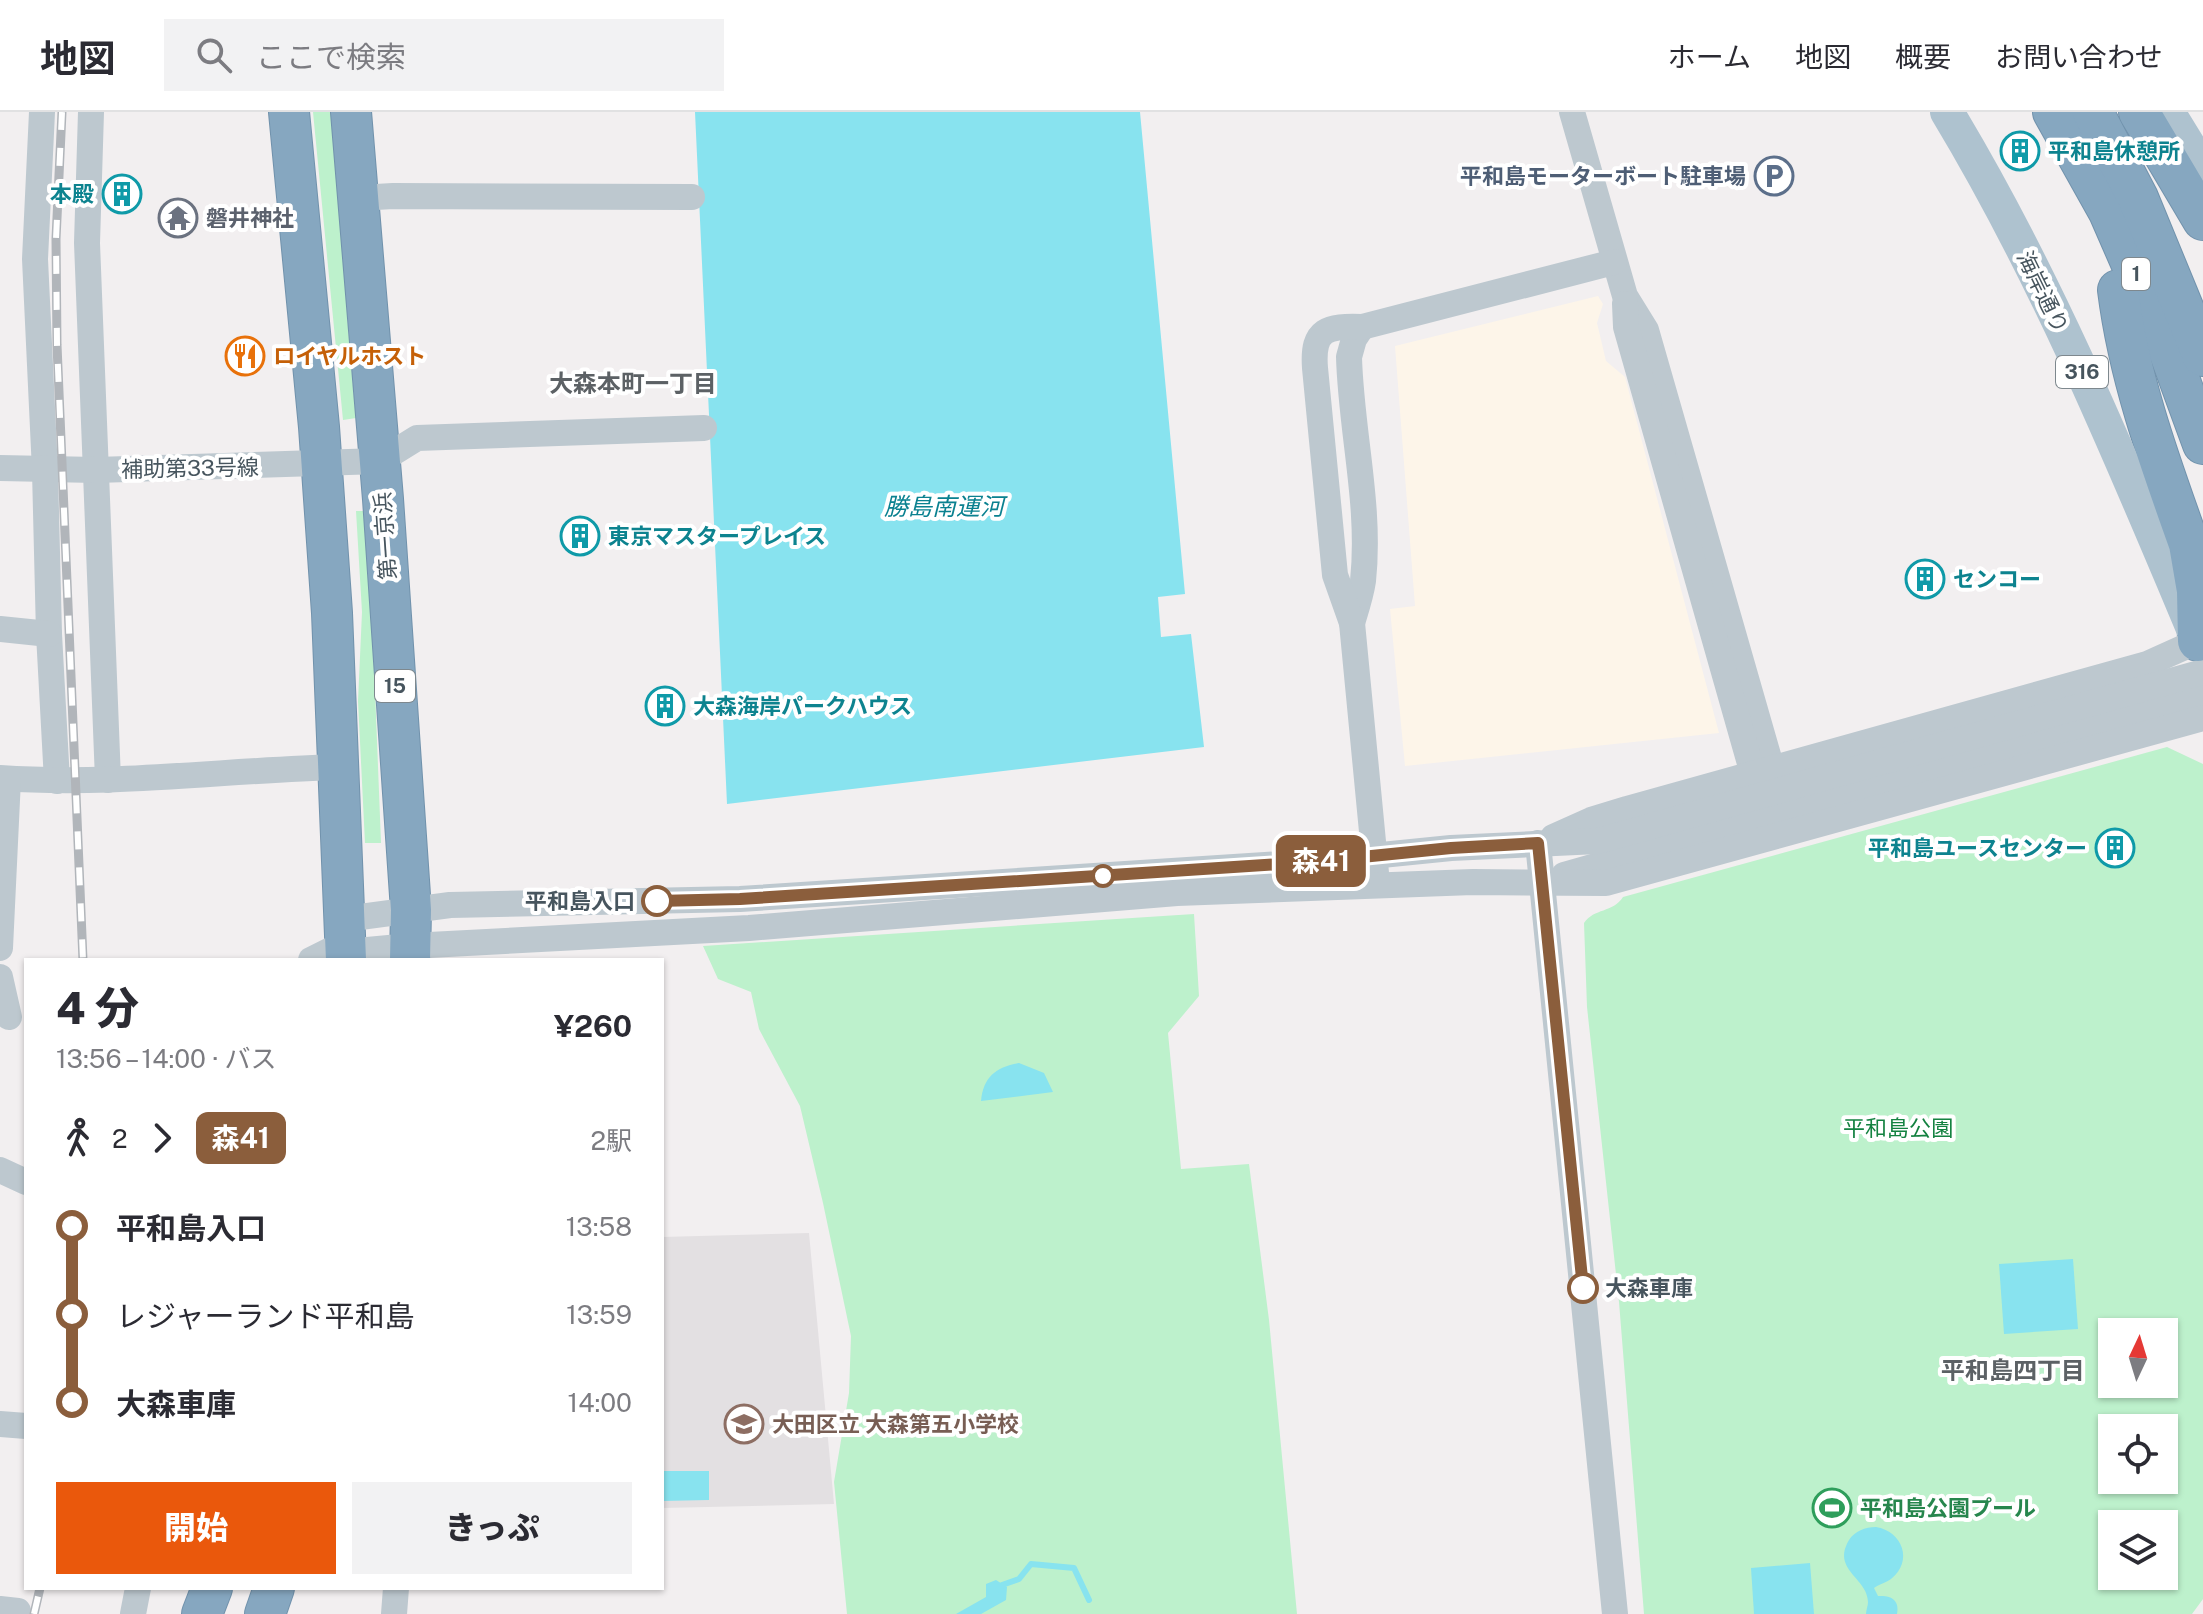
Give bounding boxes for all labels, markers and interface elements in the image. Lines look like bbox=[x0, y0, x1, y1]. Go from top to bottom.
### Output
search box bbox=[164, 19, 724, 91]
icon: search bbox=[192, 33, 236, 77]
text: 地図 bbox=[40, 36, 116, 81]
text: ここで検索 bbox=[256, 39, 406, 75]
text: ホーム bbox=[1668, 40, 1751, 73]
text: 地図 bbox=[1795, 40, 1851, 73]
text: 概要 bbox=[1895, 40, 1951, 73]
text: お問い合わせ bbox=[1995, 40, 2163, 73]
building icon: 平和島休憩所 bbox=[1999, 130, 2041, 172]
place label: 平和島休憩所 bbox=[2048, 138, 2180, 164]
parking icon: 平和島モーターボート駐車場 bbox=[1753, 155, 1795, 197]
place label: 平和島モーターボート駐車場 bbox=[1460, 163, 1746, 189]
building icon: 本殿 bbox=[101, 173, 143, 215]
place label: 本殿 bbox=[50, 181, 94, 207]
temple icon: 磐井神社 bbox=[157, 197, 199, 239]
place label: 磐井神社 bbox=[206, 205, 294, 231]
street label: 海岸通り bbox=[2012, 247, 2074, 337]
road number: 1 bbox=[2122, 258, 2150, 290]
restaurant icon: ロイヤルホスト bbox=[224, 335, 266, 377]
place label: ロイヤルホスト bbox=[273, 343, 426, 369]
road number: 316 bbox=[2056, 356, 2108, 388]
district label: 大森本町一丁目 bbox=[549, 369, 717, 397]
street label: 補助第33号線 bbox=[121, 454, 259, 482]
street label: 第一京浜 bbox=[369, 491, 401, 581]
water label: 勝島南運河 bbox=[884, 492, 1008, 520]
building icon: 東京マスタープレイス bbox=[559, 515, 601, 557]
place label: 東京マスタープレイス bbox=[608, 523, 826, 549]
building icon: センコー bbox=[1904, 558, 1946, 600]
place label: センコー bbox=[1953, 566, 2041, 592]
road number: 15 bbox=[375, 670, 415, 702]
building icon: 大森海岸パークハウス bbox=[644, 685, 686, 727]
place label: 大森海岸パークハウス bbox=[693, 693, 912, 719]
building icon: 平和島ユースセンター bbox=[2094, 827, 2136, 869]
line badge: 森41 bbox=[1275, 835, 1367, 887]
place label: 平和島ユースセンター bbox=[1868, 835, 2087, 861]
text: 森41 bbox=[1292, 844, 1350, 877]
unlabelled marker bbox=[1092, 865, 1114, 887]
marker: 平和島入口 bbox=[642, 886, 672, 916]
place label: 平和島入口 bbox=[525, 888, 635, 914]
text: 4 分 bbox=[56, 982, 139, 1034]
text: ¥260 bbox=[554, 1008, 632, 1044]
text: 13:56 – 14:00 · バス bbox=[56, 1043, 276, 1074]
park label: 平和島公園 bbox=[1843, 1115, 1953, 1141]
icon: walk bbox=[56, 1116, 100, 1160]
icon: forward bbox=[140, 1116, 184, 1160]
text: 森41 bbox=[212, 1121, 270, 1154]
text: 2 bbox=[112, 1123, 128, 1154]
text: 2駅 bbox=[591, 1125, 632, 1156]
text: 平和島入口 bbox=[116, 1210, 266, 1246]
text: 13:58 bbox=[566, 1211, 632, 1242]
marker: 大森車庫 bbox=[1568, 1273, 1598, 1303]
place label: 大森車庫 bbox=[1605, 1275, 1693, 1301]
text: レジャーランド平和島 bbox=[116, 1298, 415, 1334]
text: 13:59 bbox=[566, 1299, 632, 1330]
north arrow bbox=[2098, 1318, 2178, 1398]
map controls bbox=[2098, 1318, 2178, 1590]
district label: 平和島四丁目 bbox=[1941, 1356, 2085, 1384]
text: 大森車庫 bbox=[116, 1386, 236, 1422]
text: 14:00 bbox=[568, 1387, 632, 1418]
school or university icon: 大田区立 大森第五小学校 bbox=[723, 1403, 765, 1445]
place label: 大田区立 大森第五小学校 bbox=[772, 1411, 1019, 1437]
button: locate bbox=[2098, 1414, 2178, 1494]
button: 開始 bbox=[56, 1482, 336, 1574]
button: きっぷ bbox=[352, 1482, 632, 1574]
sports icon: 平和島公園プール bbox=[1811, 1487, 1853, 1529]
place label: 平和島公園プール bbox=[1860, 1495, 2036, 1521]
button: layers bbox=[2098, 1510, 2178, 1590]

